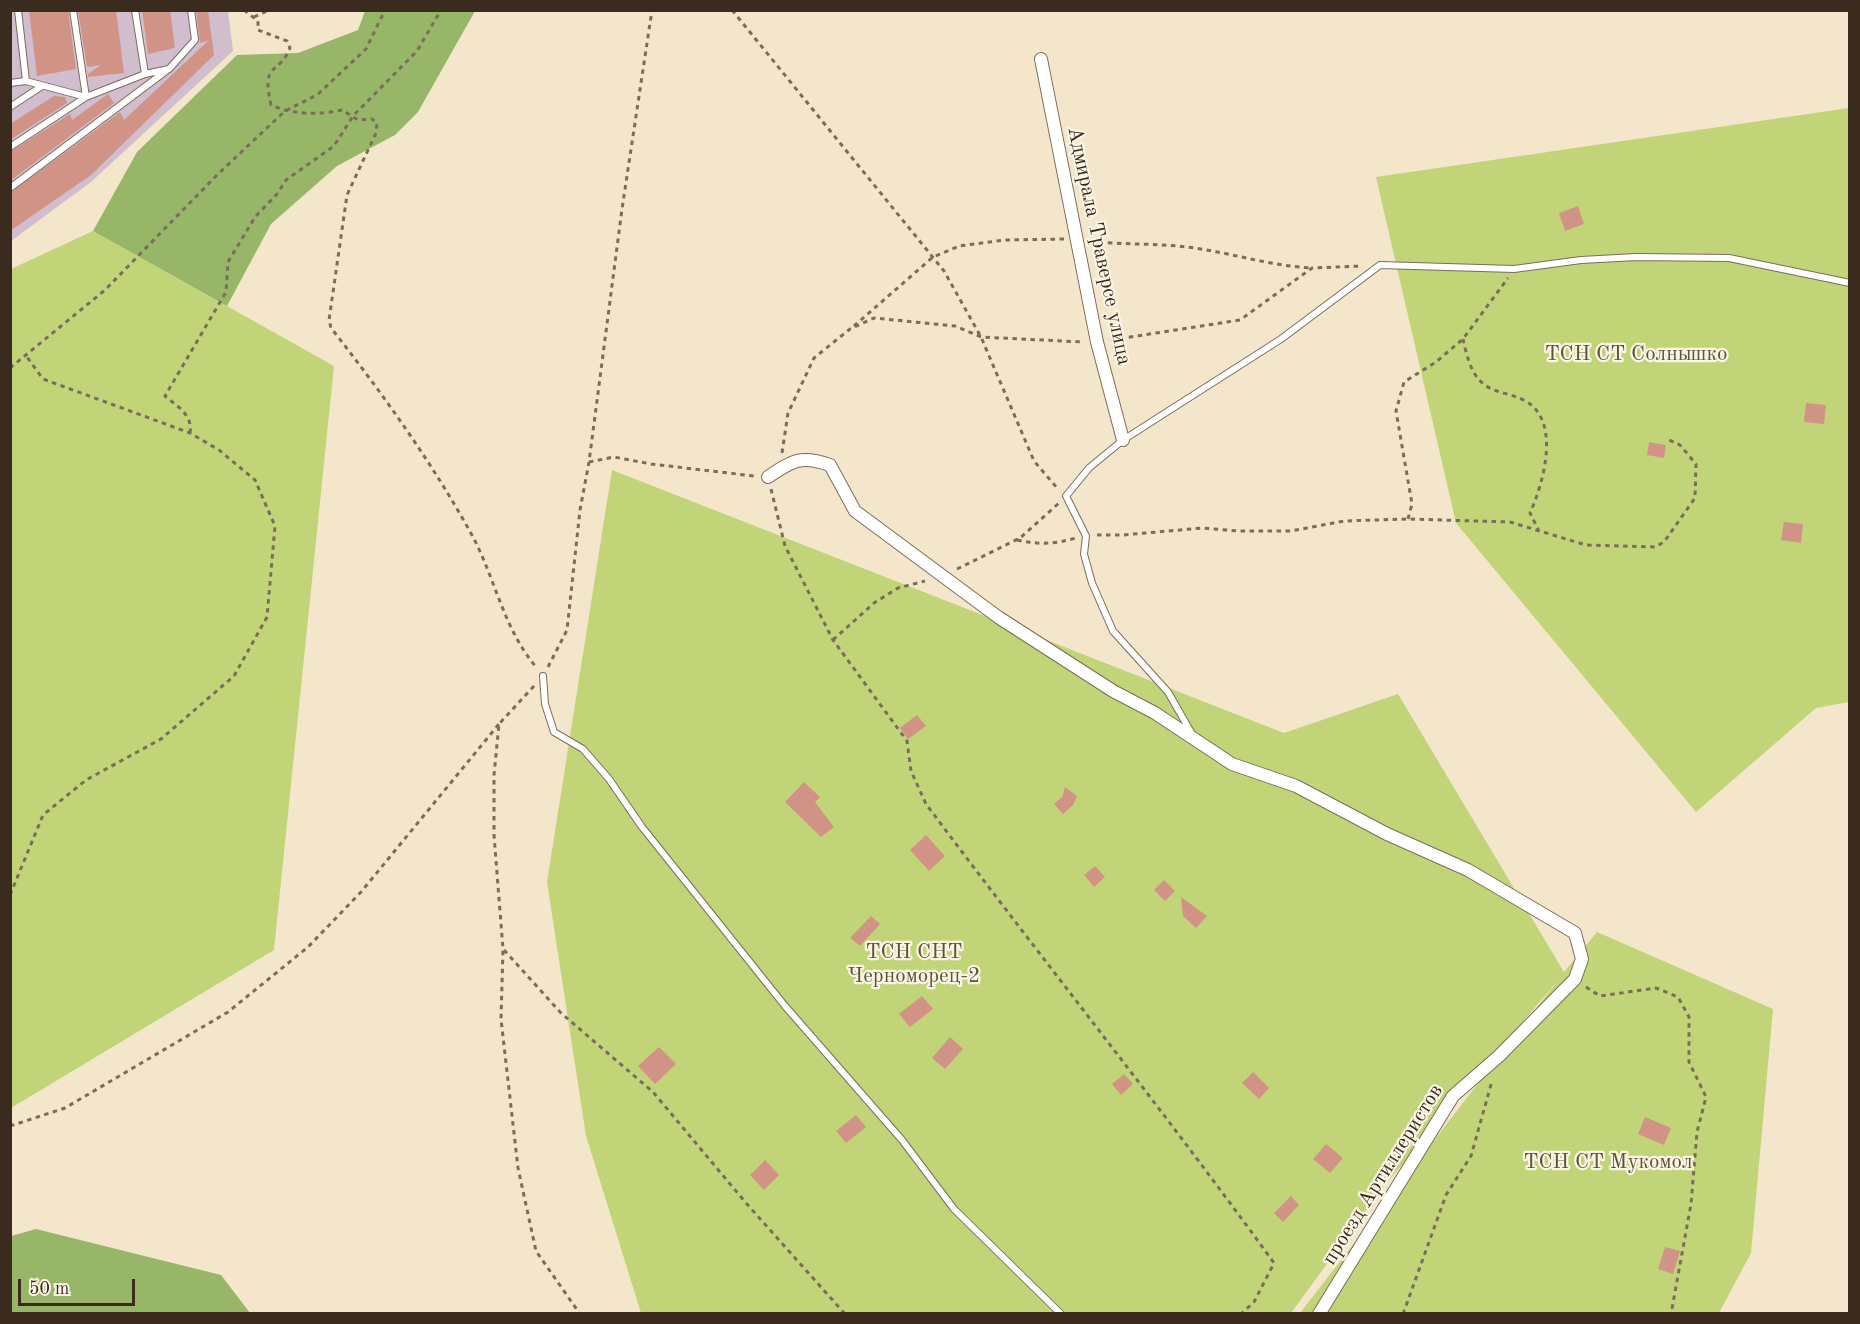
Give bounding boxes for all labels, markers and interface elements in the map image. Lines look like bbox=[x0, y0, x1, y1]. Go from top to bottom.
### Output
street label: Адмирала Траверсе улица bbox=[1061, 124, 1137, 368]
park label: ТСН СТ Солнышко bbox=[1545, 341, 1727, 367]
park label: ТСН СНТ Черноморец-2 bbox=[848, 939, 980, 989]
street label: проезд Артиллеристов bbox=[1317, 1080, 1449, 1270]
park label: ТСН СТ Мукомол bbox=[1523, 1149, 1693, 1175]
scale bar bbox=[21, 1267, 138, 1305]
text: 50 m bbox=[29, 1280, 69, 1298]

